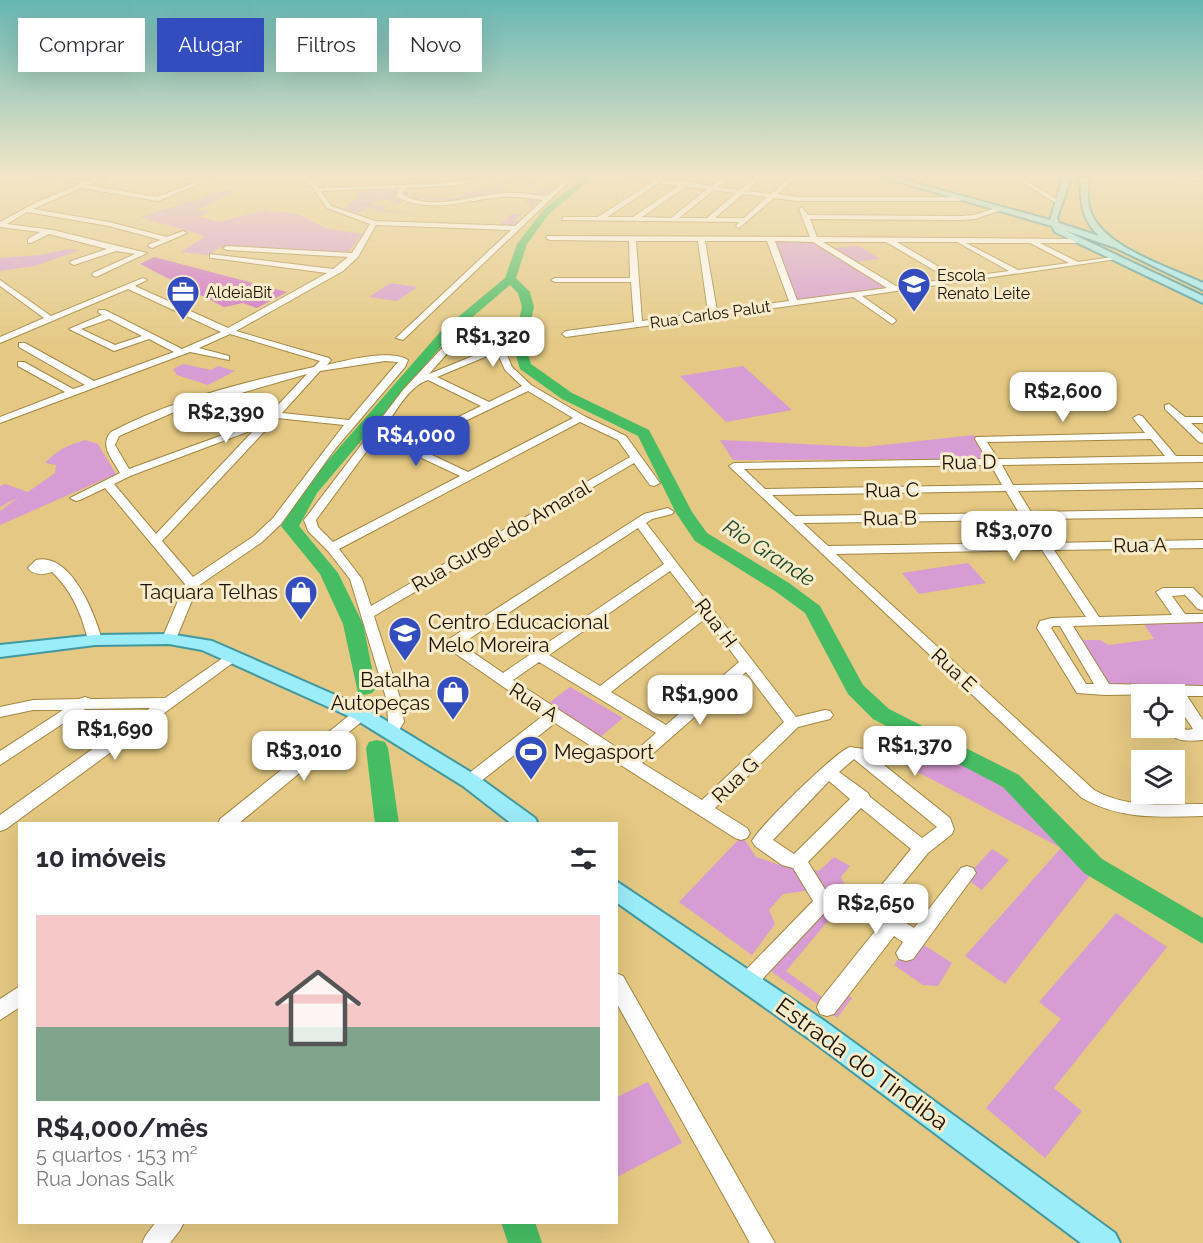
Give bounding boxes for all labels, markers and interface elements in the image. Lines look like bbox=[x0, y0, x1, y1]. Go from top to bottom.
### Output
chip: Comprar bbox=[18, 18, 145, 72]
chip: Alugar bbox=[157, 18, 264, 72]
chip: Filtros bbox=[276, 18, 377, 72]
chip: Novo bbox=[389, 18, 482, 72]
school or university icon: Escola Renato Leite bbox=[896, 266, 932, 313]
place label: Escola Renato Leite bbox=[937, 266, 1030, 303]
office icon: AldeiaBit bbox=[165, 274, 201, 321]
place label: AldeiaBit bbox=[206, 283, 273, 302]
street label: Rua Carlos Palut bbox=[649, 297, 772, 332]
pin: R$1,320 bbox=[438, 317, 548, 368]
text: R$1,320 bbox=[455, 324, 531, 348]
pin: R$2,600 bbox=[1008, 372, 1118, 423]
text: R$2,600 bbox=[1024, 379, 1102, 403]
pin: R$2,390 bbox=[171, 393, 281, 444]
text: R$2,390 bbox=[187, 400, 265, 424]
pin: R$4,000 bbox=[361, 416, 471, 467]
text: R$4,000 bbox=[377, 423, 455, 447]
street label: Rua D bbox=[941, 450, 997, 474]
street label: Rua Gurgel do Amaral bbox=[407, 475, 595, 597]
street label: Rua C bbox=[865, 478, 920, 502]
street label: Rua B bbox=[863, 506, 917, 530]
pin: R$3,070 bbox=[959, 511, 1069, 562]
water label: Rio Grande bbox=[719, 514, 820, 591]
text: R$3,070 bbox=[975, 518, 1053, 542]
street label: Rua A bbox=[1113, 533, 1168, 557]
shop icon: Taquara Telhas bbox=[283, 574, 319, 621]
place label: Taquara Telhas bbox=[140, 580, 278, 604]
street label: Rua H bbox=[690, 594, 742, 652]
place label: Centro Educacional Melo Moreira bbox=[428, 610, 609, 657]
school or university icon: Centro Educacional Melo Moreira bbox=[387, 615, 423, 662]
street label: Rua E bbox=[926, 643, 982, 697]
place label: Batalha Autopeças bbox=[331, 668, 430, 715]
shop icon: Batalha Autopeças bbox=[435, 674, 471, 721]
pin: R$1,900 bbox=[645, 675, 755, 726]
street label: Rua A bbox=[505, 677, 563, 727]
text: R$1,900 bbox=[662, 682, 738, 706]
map controls bbox=[1131, 684, 1185, 804]
button: locate bbox=[1131, 684, 1185, 738]
pin: R$1,690 bbox=[60, 710, 170, 761]
text: R$1,690 bbox=[77, 717, 153, 741]
pin: R$1,370 bbox=[860, 726, 970, 777]
pin: R$3,010 bbox=[249, 731, 359, 782]
text: R$1,370 bbox=[877, 733, 953, 757]
sports icon: Megasport bbox=[513, 734, 549, 781]
text: R$3,010 bbox=[266, 738, 342, 762]
place label: Megasport bbox=[554, 740, 654, 764]
button: layers bbox=[1131, 750, 1185, 804]
street label: Rua G bbox=[707, 752, 763, 808]
icon: filters bbox=[567, 842, 600, 875]
text: 10 imóveis bbox=[36, 843, 166, 873]
pin: R$2,650 bbox=[821, 884, 931, 935]
text: R$2,650 bbox=[837, 891, 915, 915]
icon: home bbox=[264, 954, 372, 1062]
street label: Estrada do Tindiba bbox=[770, 991, 954, 1136]
text: R$4,000/mês bbox=[36, 1113, 208, 1143]
text: 5 quartos · 153 m² bbox=[36, 1143, 198, 1167]
text: Rua Jonas Salk bbox=[36, 1167, 174, 1191]

